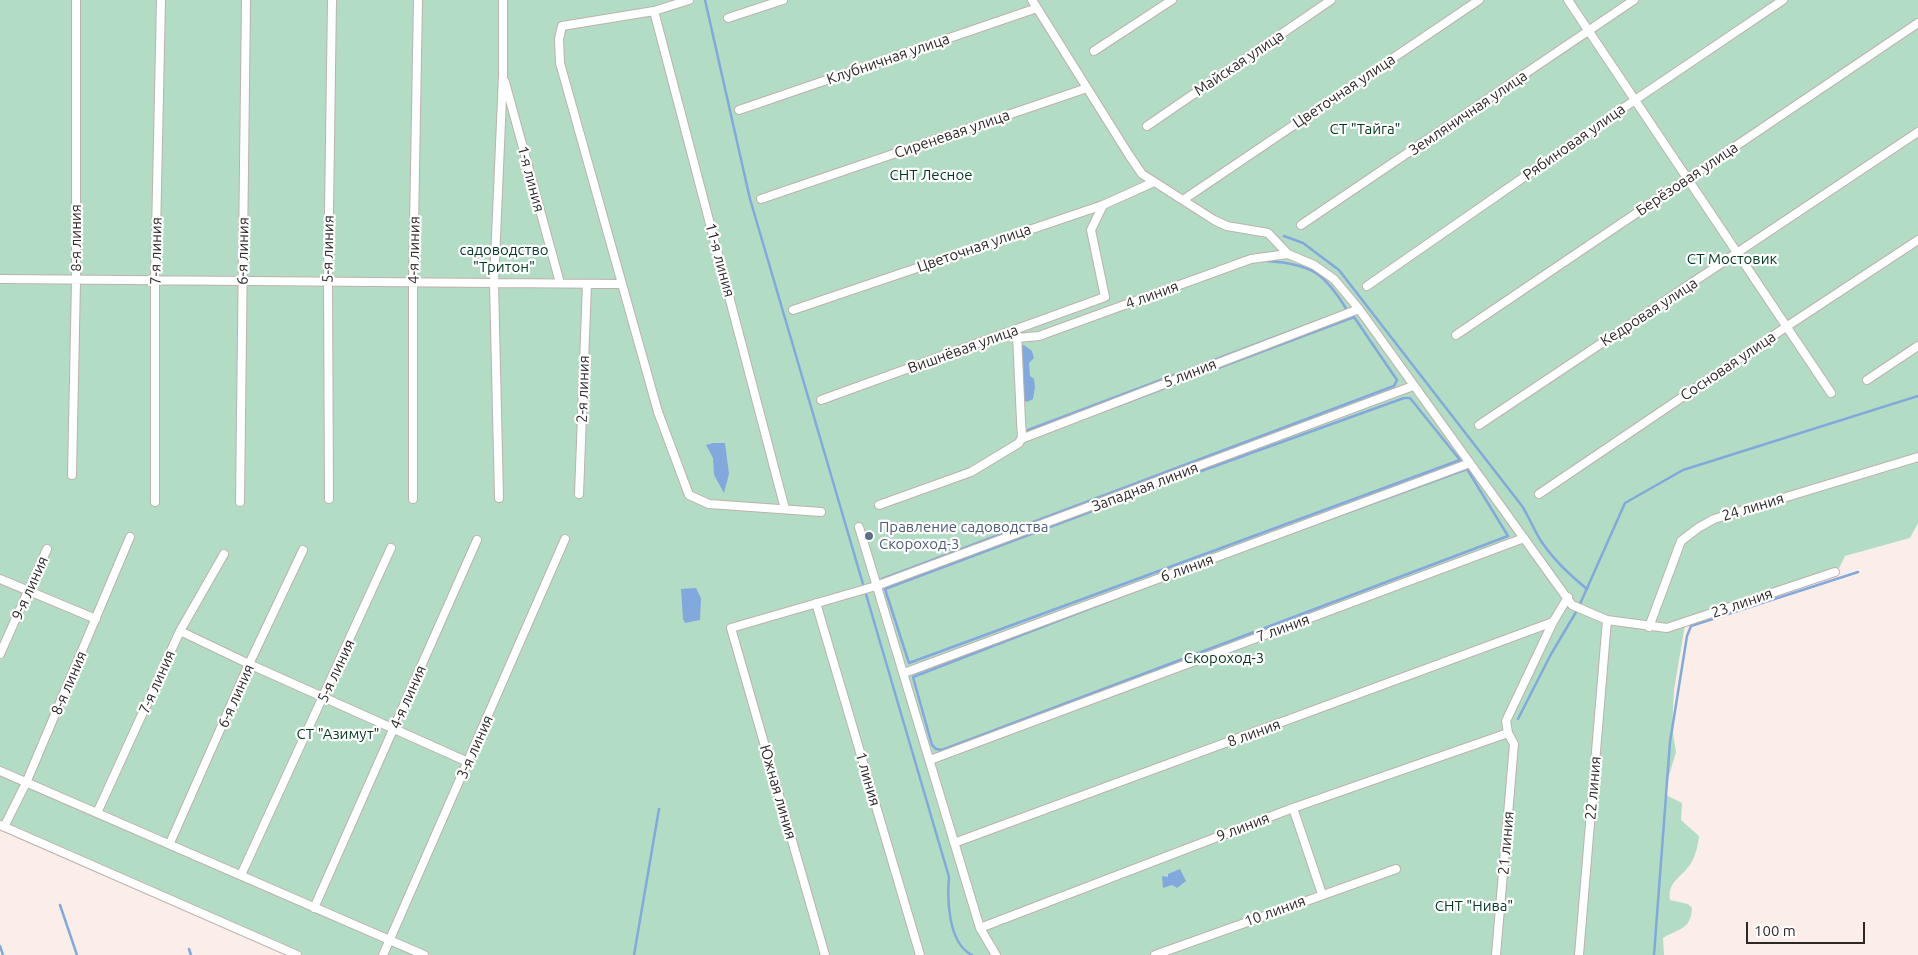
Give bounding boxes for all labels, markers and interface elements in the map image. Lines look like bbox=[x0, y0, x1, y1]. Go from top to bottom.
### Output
street label: Майская улица bbox=[1191, 26, 1287, 100]
street label: Клубничная улица bbox=[824, 30, 952, 88]
street label: Цветочная улица bbox=[1289, 50, 1399, 132]
street label: Земляничная улица bbox=[1405, 67, 1531, 159]
street label: Рябиновая улица bbox=[1519, 100, 1629, 184]
street label: Сиреневая улица bbox=[892, 106, 1012, 162]
park label: СТ "Тайга" bbox=[1329, 120, 1401, 138]
street label: Берёзовая улица bbox=[1633, 138, 1741, 220]
street label: 1-я линия bbox=[514, 144, 548, 214]
park label: СНТ Лесное bbox=[890, 166, 972, 184]
street label: 8-я линия bbox=[67, 204, 85, 272]
street label: 5-я линия bbox=[318, 215, 338, 283]
street label: 4-я линия bbox=[404, 216, 424, 284]
street label: 7-я линия bbox=[146, 217, 166, 285]
street label: 6-я линия bbox=[233, 217, 253, 285]
street label: Цветочная улица bbox=[915, 220, 1033, 276]
street label: 11-я линия bbox=[701, 221, 739, 299]
park label: садоводство "Тритон" bbox=[460, 241, 548, 276]
park label: СТ Мостовик bbox=[1687, 250, 1777, 268]
street label: Кедровая улица bbox=[1597, 274, 1701, 350]
street label: 4 линия bbox=[1123, 277, 1181, 313]
street label: Вишнёвая улица bbox=[905, 321, 1021, 377]
street label: Сосновая улица bbox=[1677, 327, 1779, 405]
street label: 2-я линия bbox=[573, 355, 593, 423]
street label: 5 линия bbox=[1161, 355, 1219, 391]
street label: Западная линия bbox=[1089, 458, 1201, 516]
street label: 24 линия bbox=[1720, 489, 1786, 525]
place label: Правление садоводства Скороход-3 bbox=[879, 518, 1048, 553]
marker: Правление садоводства Скороход-3 bbox=[863, 530, 875, 542]
street label: 6 линия bbox=[1158, 550, 1216, 586]
street label: 9-я линия bbox=[8, 553, 52, 623]
street label: 23 линия bbox=[1709, 584, 1775, 622]
street label: 7 линия bbox=[1254, 610, 1312, 646]
street label: 5-я линия bbox=[314, 637, 358, 705]
street label: 7-я линия bbox=[135, 647, 179, 717]
street label: 8-я линия bbox=[47, 648, 91, 718]
park label: Скороход-3 bbox=[1184, 649, 1264, 667]
street label: 6-я линия bbox=[214, 661, 258, 731]
street label: 4-я линия bbox=[386, 662, 430, 732]
street label: 3-я линия bbox=[453, 712, 497, 782]
street label: 8 линия bbox=[1225, 715, 1283, 751]
park label: СТ "Азимут" bbox=[296, 725, 380, 743]
street label: Южная линия bbox=[756, 743, 800, 841]
street label: 1 линия bbox=[852, 750, 884, 808]
street label: 22 линия bbox=[1581, 755, 1605, 821]
street label: 9 линия bbox=[1214, 809, 1272, 845]
street label: 21 линия bbox=[1494, 810, 1518, 876]
street label: 10 линия bbox=[1242, 892, 1308, 930]
park label: СНТ "Нива" bbox=[1435, 897, 1513, 915]
scale bar bbox=[1748, 912, 1867, 944]
text: 100 m bbox=[1754, 922, 1796, 939]

